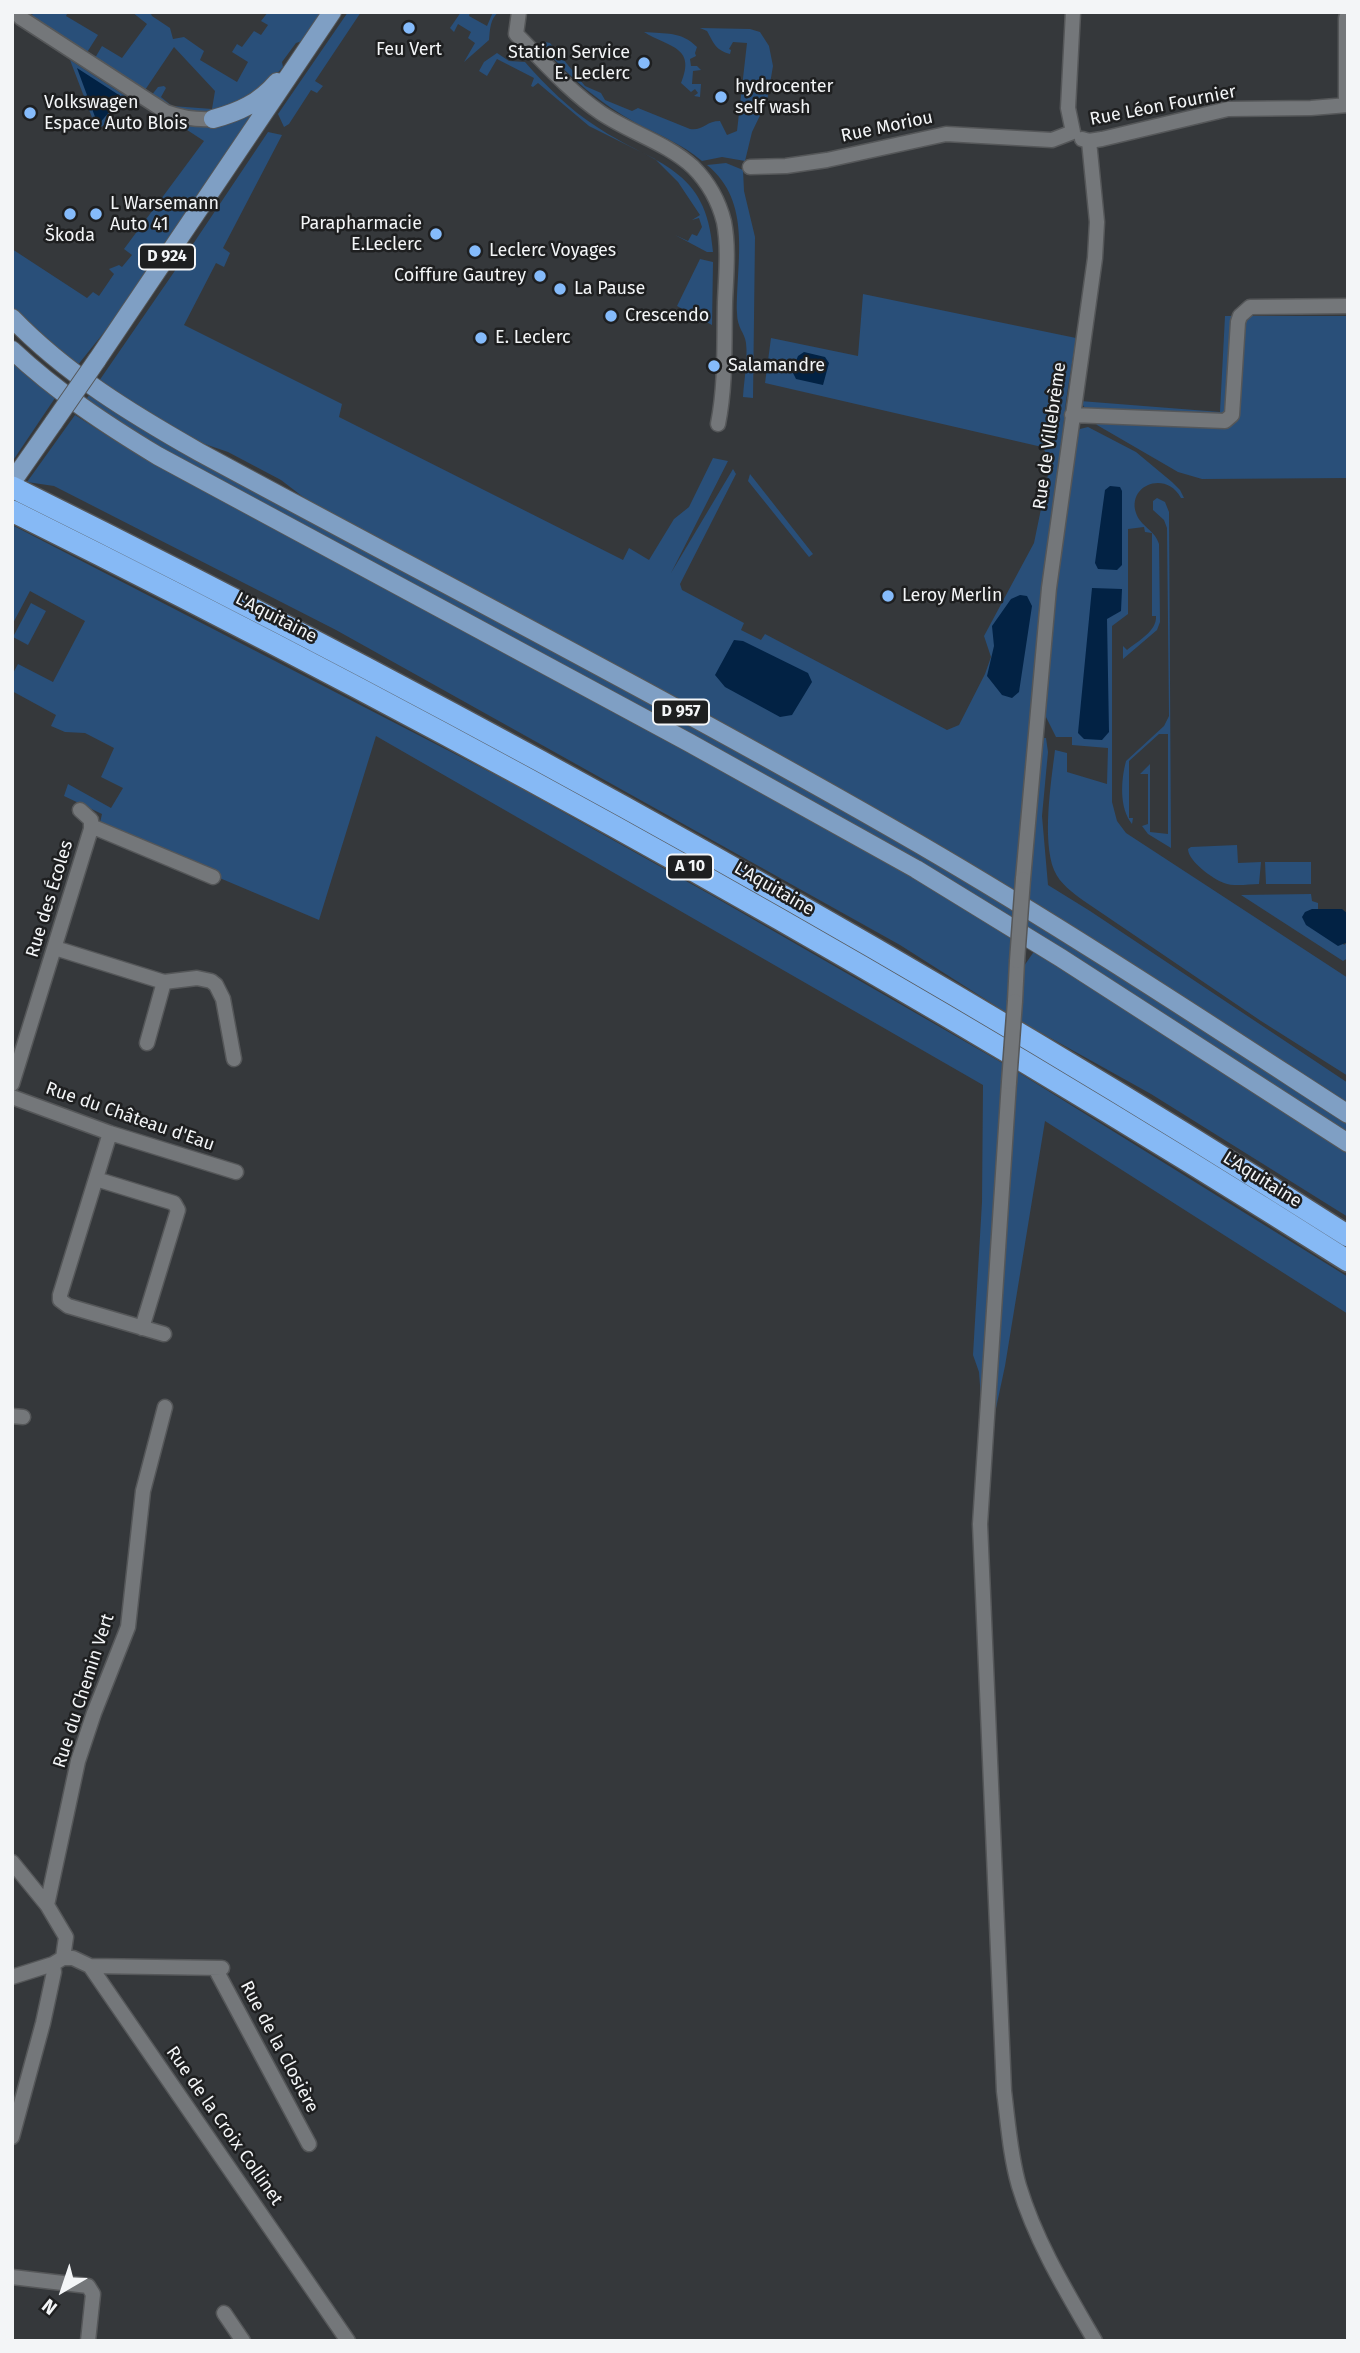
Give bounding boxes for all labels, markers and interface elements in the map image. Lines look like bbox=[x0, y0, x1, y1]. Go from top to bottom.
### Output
marker: Feu Vert bbox=[401, 20, 417, 36]
place label: Feu Vert bbox=[376, 39, 442, 61]
place label: Station Service E. Leclerc bbox=[508, 42, 630, 84]
marker: Station Service E. Leclerc bbox=[636, 55, 652, 71]
place label: hydrocenter self wash bbox=[735, 76, 833, 119]
street label: Rue Léon Fournier bbox=[1088, 81, 1238, 131]
marker: hydrocenter self wash bbox=[713, 89, 729, 105]
place label: Volkswagen Espace Auto Blois bbox=[44, 92, 187, 134]
marker: Volkswagen Espace Auto Blois bbox=[22, 105, 38, 121]
street label: Rue Moriou bbox=[839, 107, 935, 147]
place label: L Warsemann Auto 41 bbox=[110, 193, 219, 235]
marker: Škoda bbox=[62, 206, 78, 222]
marker: L Warsemann Auto 41 bbox=[88, 206, 104, 222]
place label: Parapharmacie E.Leclerc bbox=[300, 213, 422, 256]
place label: Škoda bbox=[45, 225, 95, 247]
marker: Parapharmacie E.Leclerc bbox=[428, 226, 444, 242]
place label: Leclerc Voyages bbox=[489, 240, 616, 262]
marker: Leclerc Voyages bbox=[467, 243, 483, 259]
road number: D 924 bbox=[139, 244, 195, 270]
place label: Coiffure Gautrey bbox=[394, 265, 526, 287]
marker: Coiffure Gautrey bbox=[532, 268, 548, 284]
place label: La Pause bbox=[574, 278, 645, 300]
marker: La Pause bbox=[552, 281, 568, 297]
place label: Crescendo bbox=[625, 305, 709, 327]
marker: Crescendo bbox=[603, 308, 619, 324]
place label: E. Leclerc bbox=[495, 327, 571, 349]
marker: E. Leclerc bbox=[473, 330, 489, 346]
place label: Salamandre bbox=[728, 355, 825, 377]
marker: Salamandre bbox=[706, 358, 722, 374]
street label: Rue de Villebrème bbox=[1029, 361, 1071, 511]
place label: Leroy Merlin bbox=[902, 585, 1002, 607]
street label: L'Aquitaine bbox=[232, 588, 320, 648]
marker: Leroy Merlin bbox=[880, 588, 896, 604]
road number: D 957 bbox=[653, 699, 709, 724]
street label: Rue des Écoles bbox=[22, 838, 78, 960]
road number: A 10 bbox=[667, 854, 713, 880]
street label: L'Aquitaine bbox=[730, 857, 818, 921]
street label: Rue du Château d'Eau bbox=[43, 1078, 217, 1156]
street label: L'Aquitaine bbox=[1219, 1147, 1305, 1213]
street label: Rue du Chemin Vert bbox=[49, 1611, 119, 1771]
street label: Rue de la Closière bbox=[235, 1977, 323, 2117]
street label: Rue de la Croix Collinet bbox=[161, 2042, 287, 2210]
north arrow bbox=[28, 2255, 98, 2325]
text: N bbox=[37, 2294, 62, 2320]

